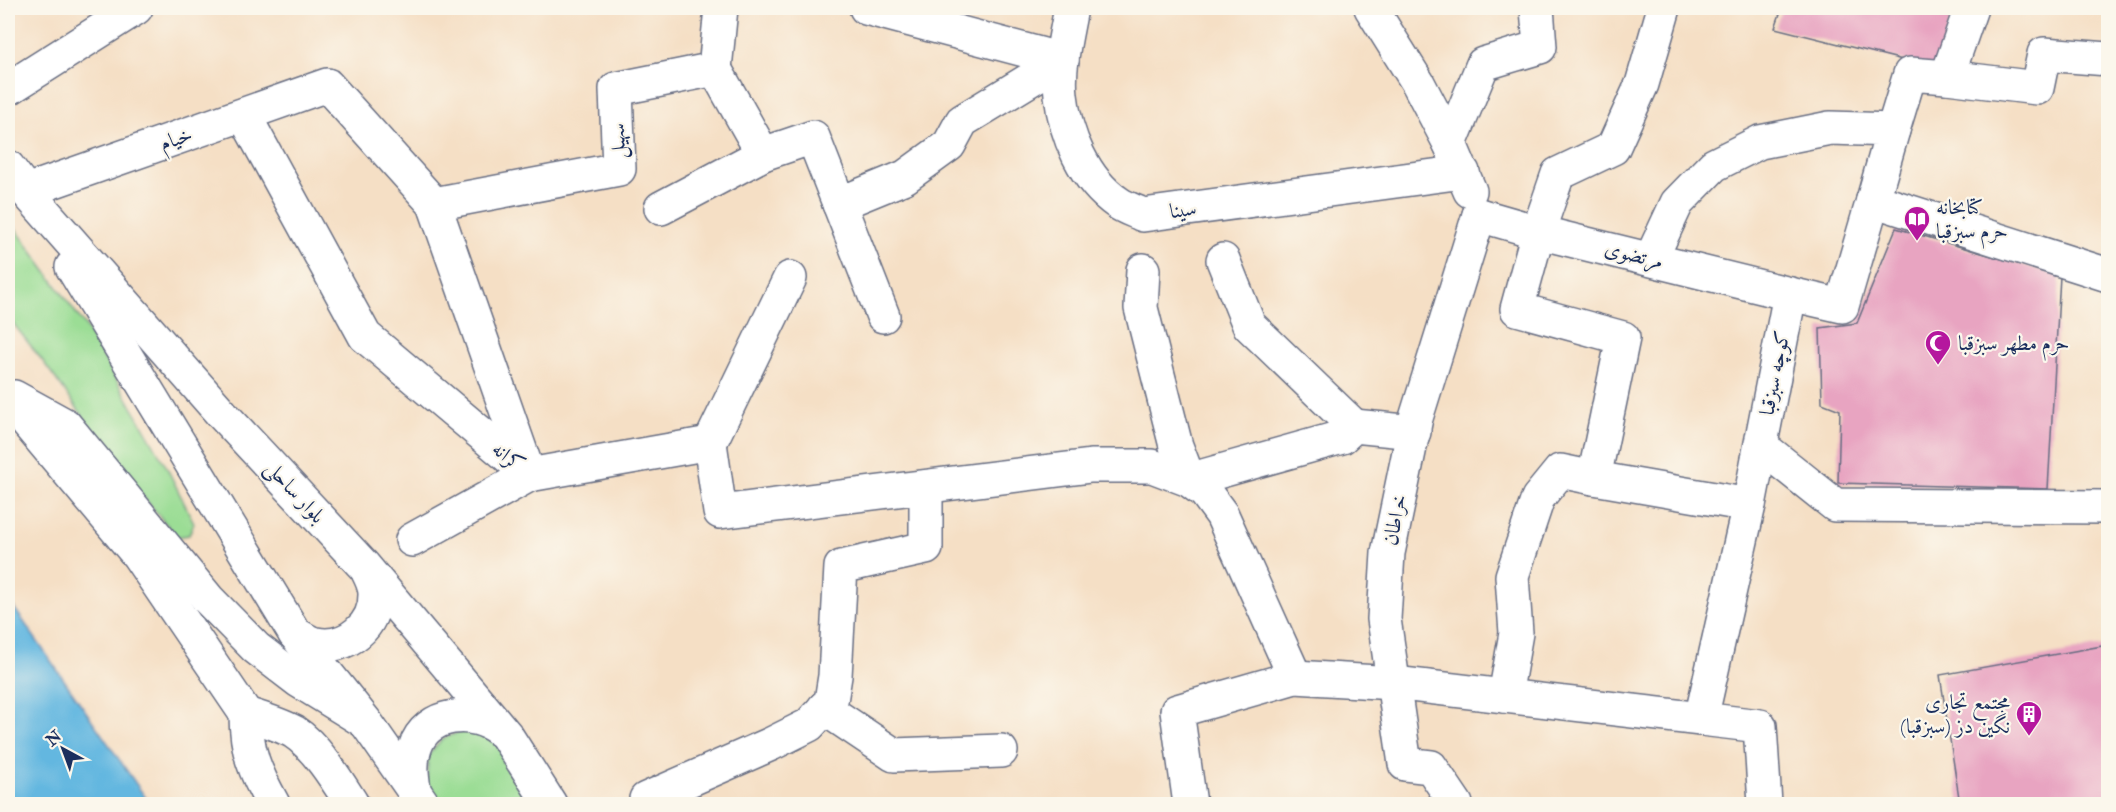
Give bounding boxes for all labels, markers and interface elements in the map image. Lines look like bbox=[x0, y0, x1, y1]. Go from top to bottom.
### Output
street label: خیام bbox=[156, 121, 197, 161]
street label: سهیل bbox=[604, 123, 633, 159]
place label: کتابخانه حرم سبزقبا bbox=[1936, 194, 2008, 249]
street label: سینا bbox=[1168, 195, 1198, 225]
library icon: کتابخانه حرم سبزقبا bbox=[1902, 204, 1932, 242]
street label: مرتضوی bbox=[1602, 235, 1666, 276]
street label: کوچه سبزقبا bbox=[1754, 328, 1796, 418]
mosque icon: حرم مطهر سبزقبا bbox=[1923, 328, 1953, 366]
place label: حرم مطهر سبزقبا bbox=[1958, 330, 2070, 361]
street label: کرانه bbox=[486, 436, 530, 478]
street label: بلوار ساحلی bbox=[257, 455, 331, 531]
street label: خراطان bbox=[1377, 492, 1413, 548]
place label: مجتمع تجاری نگین دز (سبزقبا) bbox=[1900, 689, 2010, 740]
building icon: مجتمع تجاری نگین دز (سبزقبا) bbox=[2014, 699, 2044, 737]
north arrow bbox=[33, 719, 93, 779]
text: N bbox=[41, 726, 66, 751]

